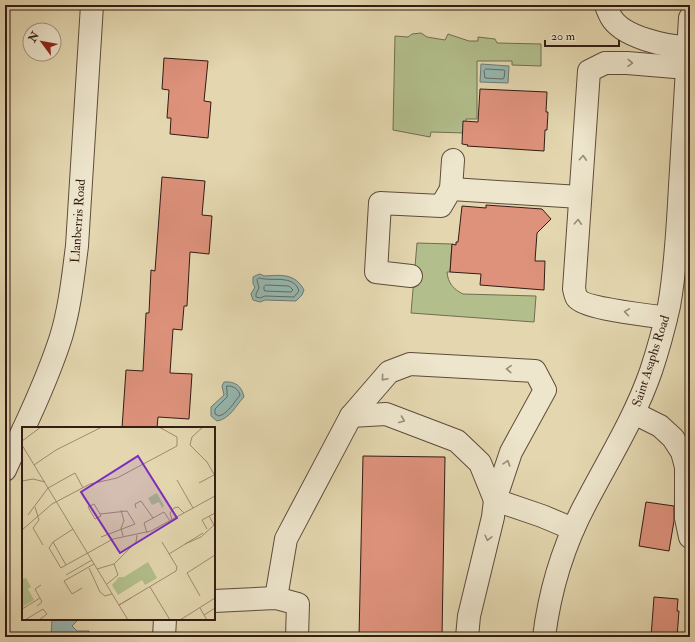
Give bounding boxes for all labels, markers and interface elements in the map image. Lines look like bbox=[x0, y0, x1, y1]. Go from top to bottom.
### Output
north arrow bbox=[22, 22, 62, 62]
scale bar bbox=[545, 22, 619, 48]
text: N bbox=[25, 28, 43, 45]
text: 20 m bbox=[551, 29, 576, 44]
one-way arrow bbox=[627, 59, 633, 68]
one-way arrow bbox=[578, 155, 587, 161]
street label: Llanberris Road bbox=[67, 178, 89, 263]
one-way arrow bbox=[574, 219, 583, 225]
one-way arrow bbox=[624, 308, 630, 317]
street label: Saint Asaphs Road bbox=[629, 313, 674, 409]
one-way arrow bbox=[506, 365, 512, 374]
one-way arrow bbox=[381, 374, 388, 381]
one-way arrow bbox=[399, 416, 406, 424]
inset map bbox=[22, 427, 215, 620]
one-way arrow bbox=[502, 459, 511, 466]
one-way arrow bbox=[484, 534, 493, 541]

